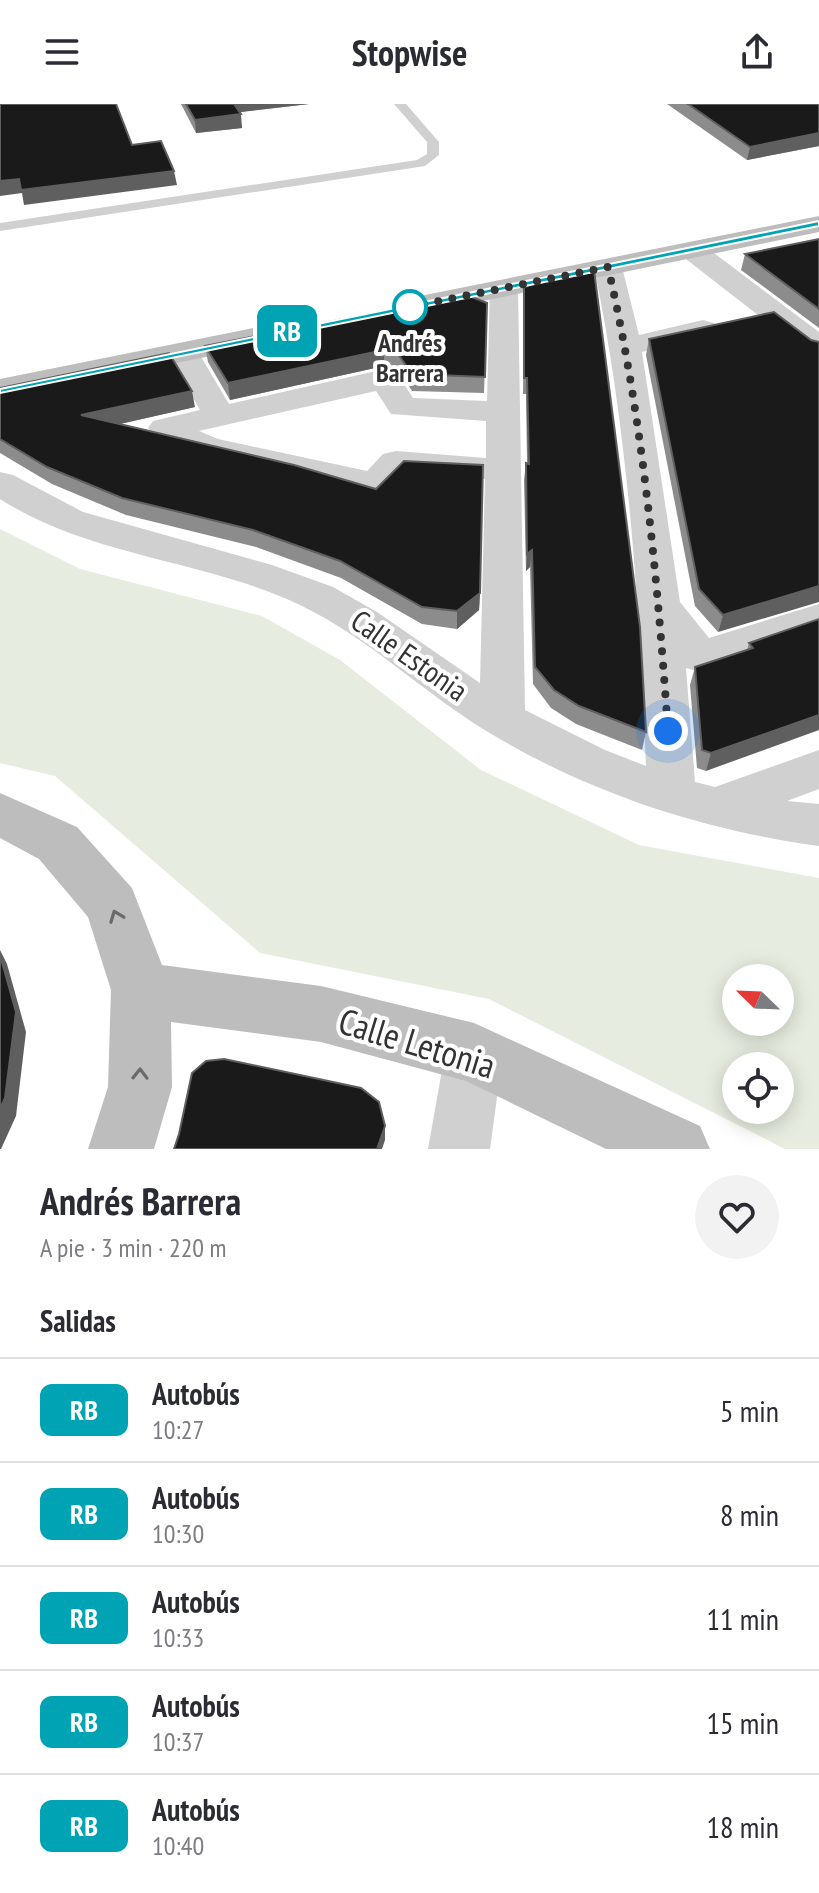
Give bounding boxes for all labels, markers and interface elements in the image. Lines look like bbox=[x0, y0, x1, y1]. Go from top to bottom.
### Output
text: Stopwise bbox=[352, 29, 467, 76]
icon: menu bbox=[40, 30, 84, 74]
icon: share bbox=[735, 30, 779, 74]
marker: Andrés Barrera bbox=[393, 290, 427, 324]
line badge: RB bbox=[251, 305, 323, 357]
text: RB bbox=[273, 312, 301, 349]
place label: Andrés Barrera bbox=[376, 326, 444, 389]
street label: Calle Estonia bbox=[344, 600, 476, 709]
your location bbox=[648, 711, 688, 751]
one-way arrow bbox=[109, 910, 126, 924]
north arrow bbox=[722, 964, 794, 1036]
map controls bbox=[722, 964, 794, 1124]
street label: Calle Letonia bbox=[333, 996, 501, 1089]
button: locate bbox=[722, 1052, 794, 1124]
one-way arrow bbox=[131, 1067, 149, 1080]
button: heart bbox=[695, 1175, 779, 1259]
text: Andrés Barrera bbox=[40, 1176, 241, 1225]
text: A pie · 3 min · 220 m bbox=[40, 1231, 227, 1264]
text: Salidas bbox=[40, 1301, 116, 1340]
text: Autobús bbox=[152, 1374, 240, 1413]
text: RB bbox=[70, 1391, 98, 1428]
text: 5 min bbox=[720, 1391, 779, 1430]
text: 10:27 bbox=[152, 1413, 204, 1446]
text: Autobús bbox=[152, 1478, 240, 1517]
text: RB bbox=[70, 1495, 98, 1532]
text: 8 min bbox=[720, 1495, 779, 1534]
text: 10:30 bbox=[152, 1517, 204, 1550]
text: Autobús bbox=[152, 1582, 240, 1621]
text: RB bbox=[70, 1599, 98, 1636]
text: 11 min bbox=[706, 1599, 779, 1638]
text: 10:33 bbox=[152, 1621, 204, 1654]
text: Autobús bbox=[152, 1686, 240, 1725]
text: RB bbox=[70, 1703, 98, 1740]
text: 15 min bbox=[706, 1703, 779, 1742]
text: 10:37 bbox=[152, 1725, 204, 1758]
text: Autobús bbox=[152, 1790, 240, 1829]
text: RB bbox=[70, 1807, 98, 1844]
text: 18 min bbox=[706, 1807, 779, 1846]
text: 10:40 bbox=[152, 1829, 204, 1862]

